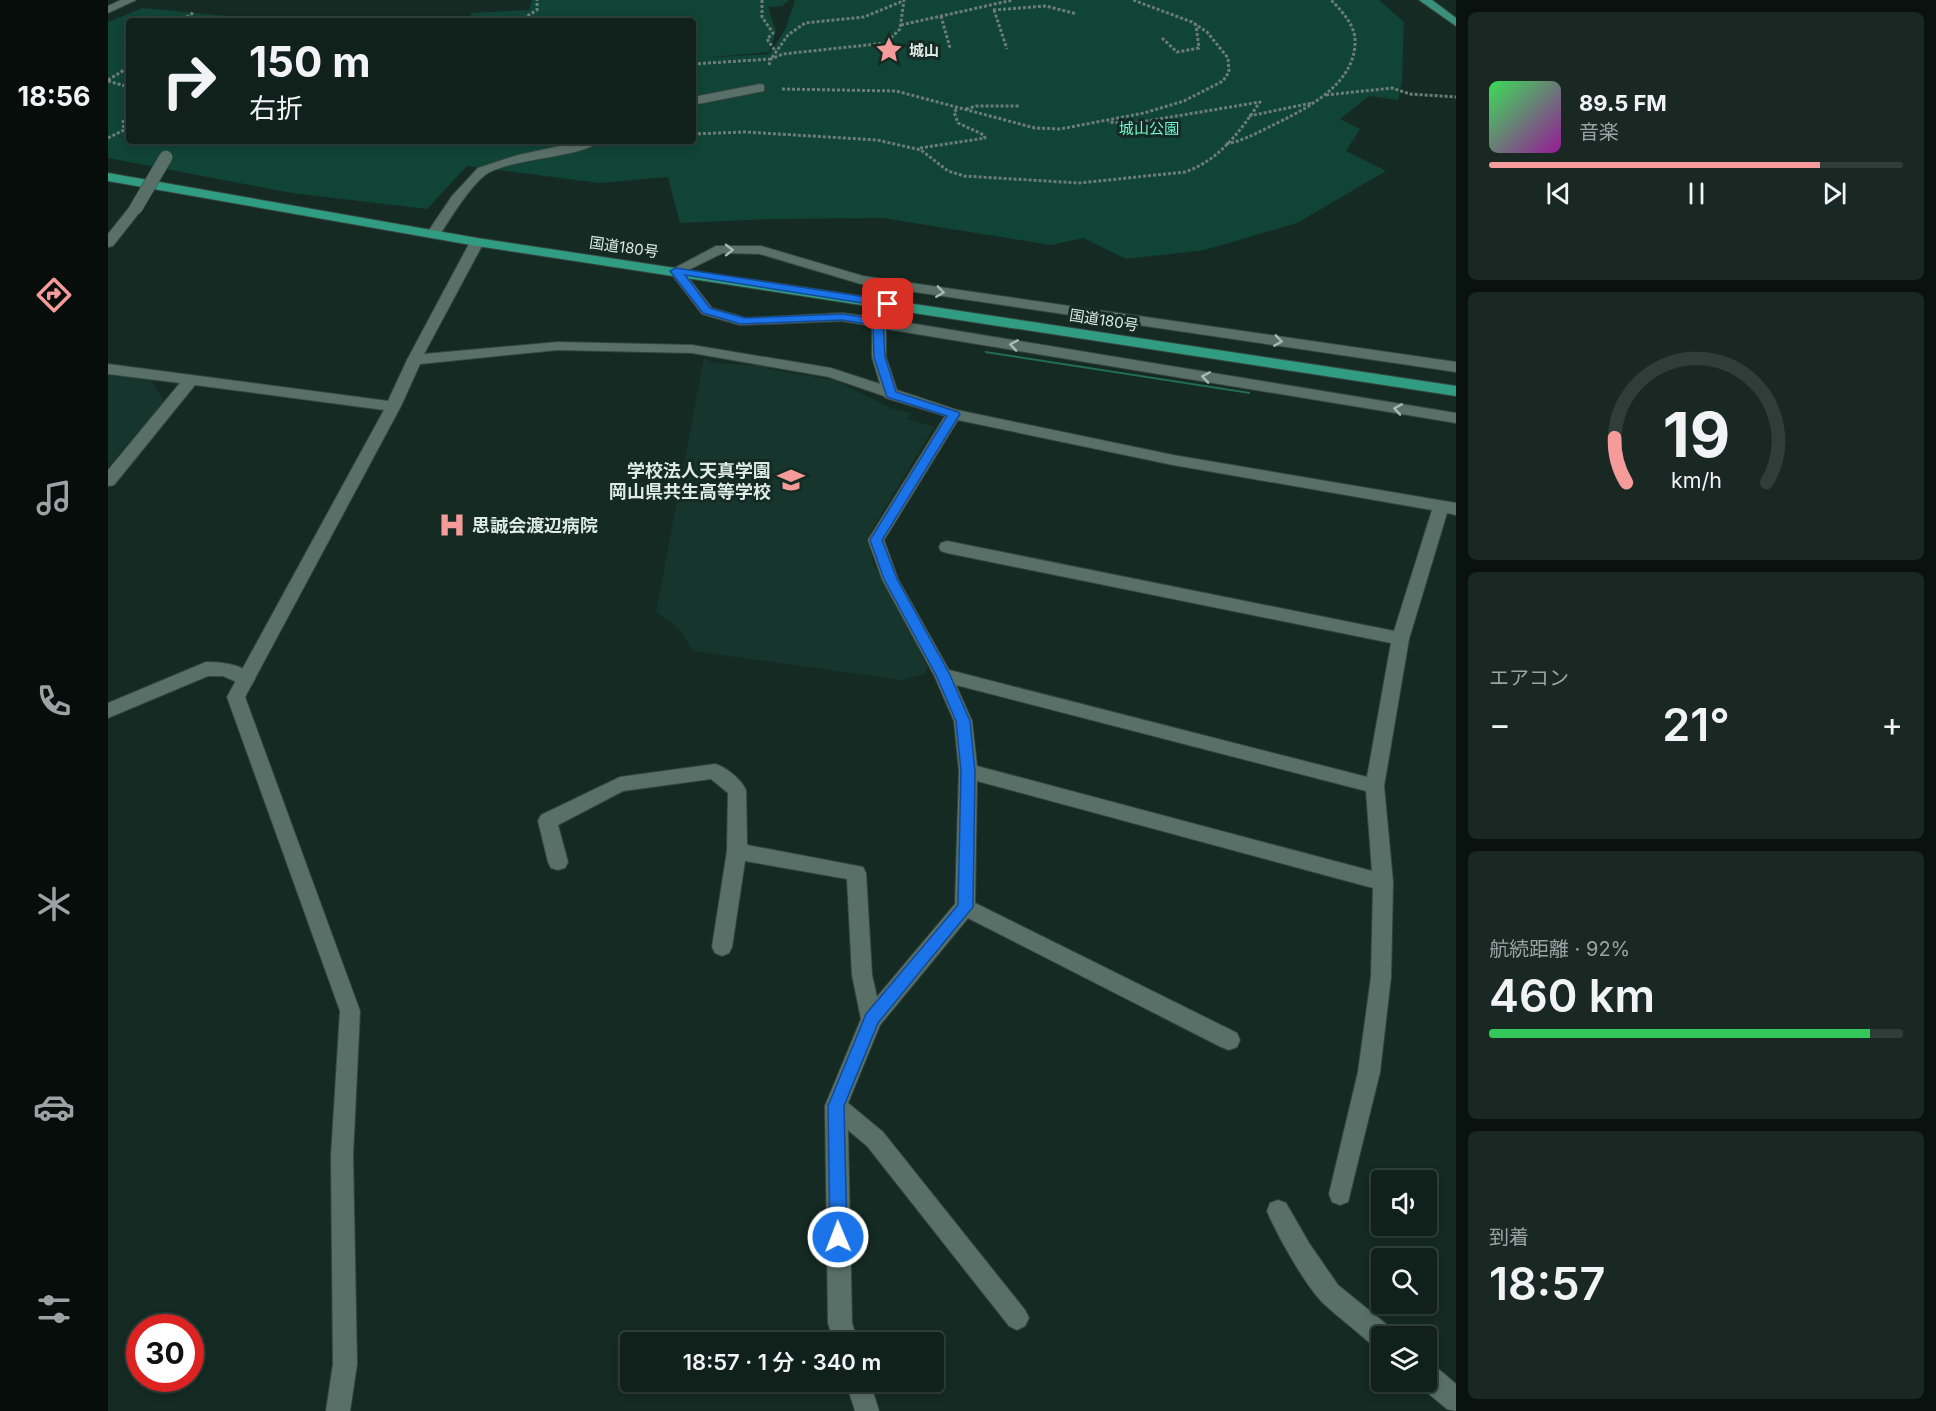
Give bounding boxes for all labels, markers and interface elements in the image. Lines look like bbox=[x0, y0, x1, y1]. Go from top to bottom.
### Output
place icon: 城山 bbox=[874, 35, 904, 65]
text: 150 m bbox=[249, 36, 371, 87]
place label: 城山 bbox=[909, 41, 939, 60]
icon: right bbox=[150, 42, 228, 120]
text: 18:56 bbox=[17, 80, 91, 113]
text: 89.5 FM bbox=[1579, 90, 1667, 116]
text: 右折 bbox=[249, 92, 303, 125]
park label: 城山公園 bbox=[1119, 119, 1179, 138]
text: 音楽 bbox=[1579, 120, 1619, 144]
icon: previous bbox=[1542, 177, 1575, 210]
icon: pause bbox=[1680, 177, 1713, 210]
icon: next bbox=[1818, 177, 1851, 210]
street label: 国道180号 bbox=[588, 233, 660, 261]
one-way arrow bbox=[725, 243, 734, 256]
icon: directions bbox=[33, 274, 75, 316]
pin bbox=[862, 278, 913, 329]
one-way arrow bbox=[935, 285, 944, 297]
icon: arrive bbox=[871, 287, 904, 320]
street label: 国道180号 bbox=[1068, 305, 1140, 335]
one-way arrow bbox=[1274, 335, 1283, 347]
one-way arrow bbox=[1009, 339, 1018, 351]
one-way arrow bbox=[1201, 371, 1211, 383]
text: 19 bbox=[1662, 397, 1730, 472]
one-way arrow bbox=[1394, 403, 1404, 416]
place label: 学校法人天真学園 岡山県共生高等学校 bbox=[609, 460, 771, 502]
school or university icon: 学校法人天真学園 岡山県共生高等学校 bbox=[776, 465, 806, 495]
text: km/h bbox=[1671, 467, 1721, 493]
icon: music bbox=[33, 477, 75, 519]
hospital icon: 思誠会渡辺病院 bbox=[437, 510, 467, 540]
place label: 思誠会渡辺病院 bbox=[472, 515, 598, 536]
text: エアコン bbox=[1489, 666, 1569, 690]
icon: phone bbox=[33, 680, 75, 722]
text: 21° bbox=[1662, 697, 1730, 752]
text: − bbox=[1489, 704, 1511, 744]
text: + bbox=[1881, 704, 1903, 744]
icon: climate bbox=[33, 883, 75, 925]
text: 航続距離 · 92% bbox=[1489, 937, 1630, 961]
text: 460 km bbox=[1489, 968, 1655, 1023]
icon: car bbox=[33, 1086, 75, 1128]
map controls bbox=[1371, 1170, 1437, 1392]
button: sound bbox=[1371, 1170, 1437, 1236]
position arrow bbox=[806, 1205, 870, 1269]
text: 到着 bbox=[1489, 1225, 1529, 1249]
button: search bbox=[1371, 1248, 1437, 1314]
text: 18:57 bbox=[1489, 1256, 1605, 1311]
icon: filters bbox=[33, 1288, 75, 1330]
speed limit sign: 30 bbox=[126, 1314, 204, 1392]
button: layers bbox=[1371, 1326, 1437, 1392]
text: 18:57 · 1 分 · 340 m bbox=[683, 1349, 881, 1375]

